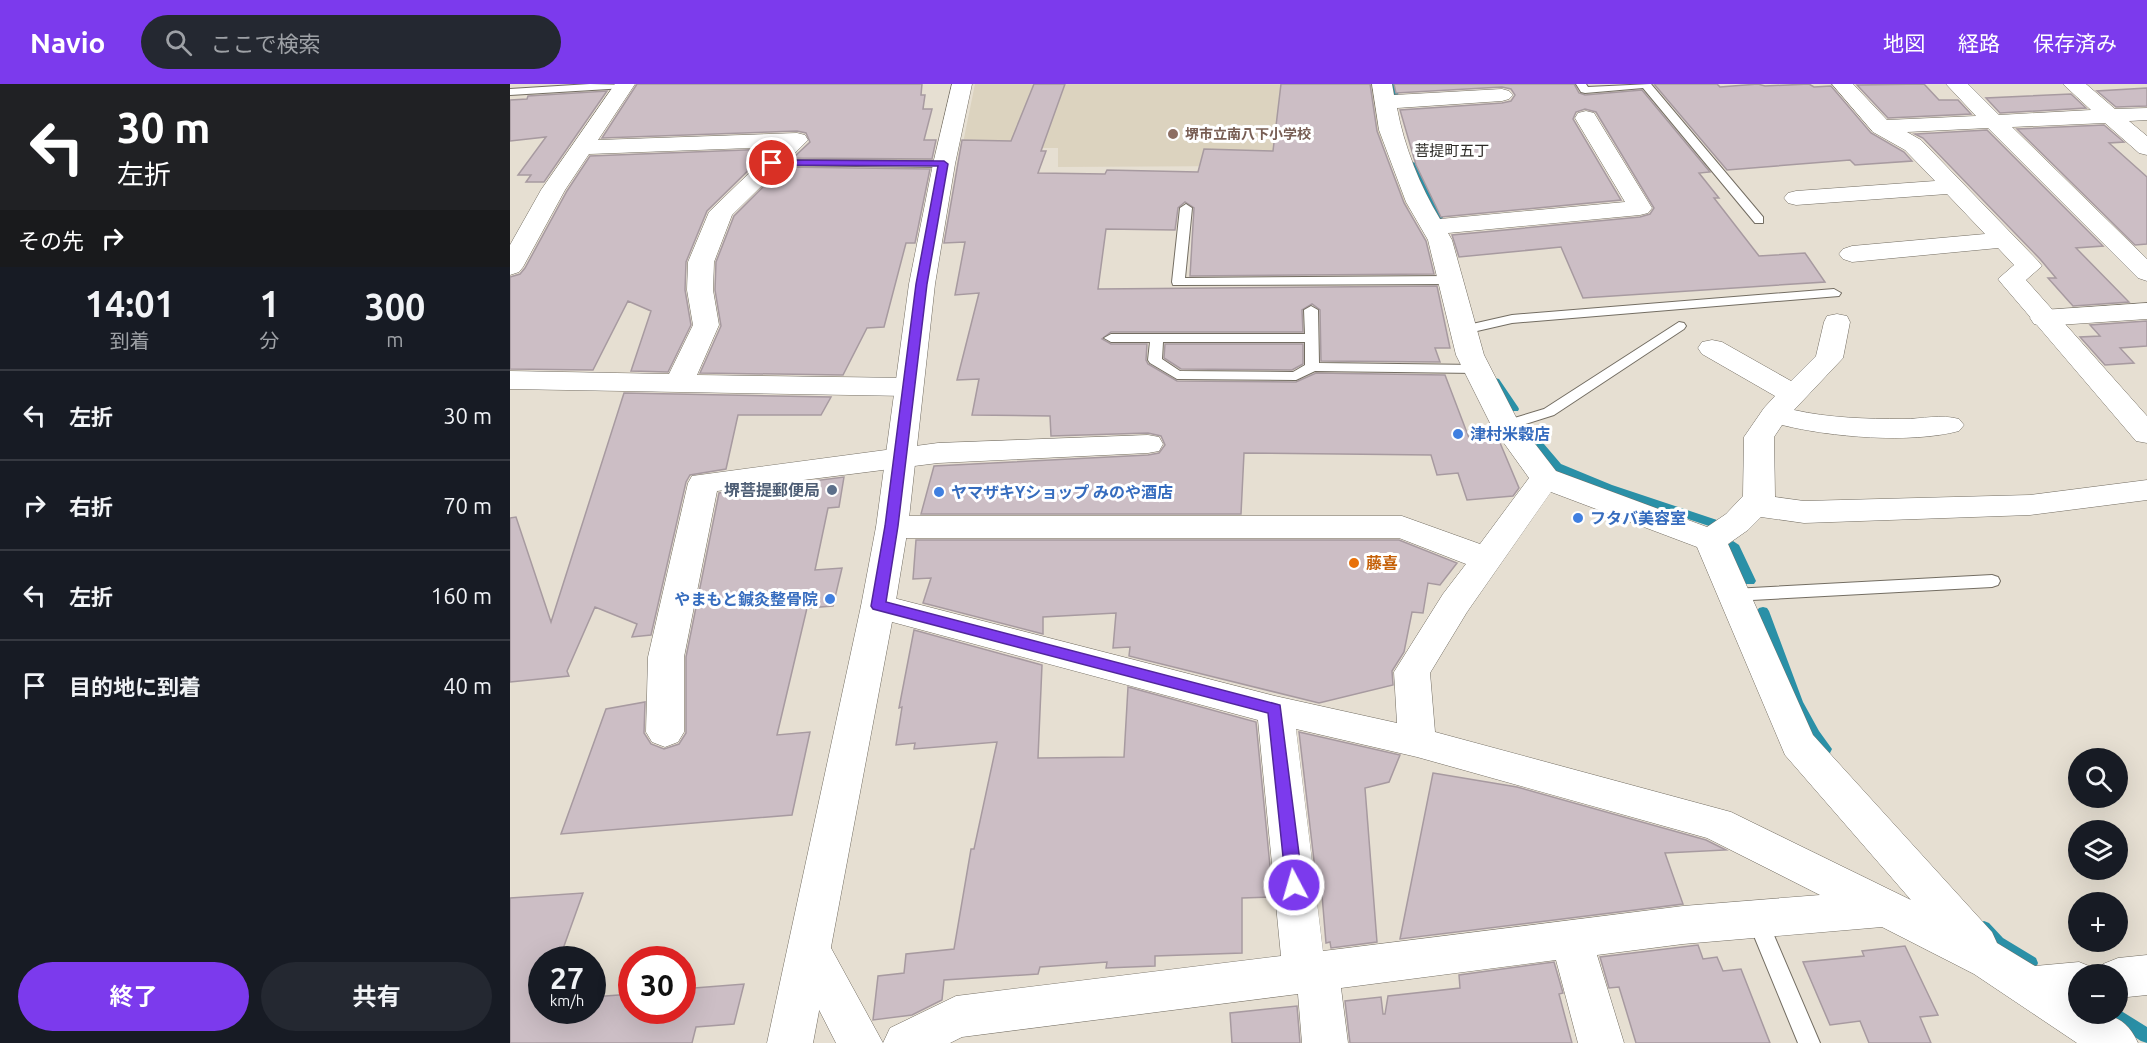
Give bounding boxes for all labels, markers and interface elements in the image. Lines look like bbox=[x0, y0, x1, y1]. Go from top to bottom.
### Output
search box bbox=[141, 15, 561, 69]
icon: search bbox=[162, 26, 195, 59]
text: Navio bbox=[30, 27, 105, 58]
text: ここで検索 bbox=[210, 31, 320, 56]
text: 地図 bbox=[1883, 31, 1925, 55]
text: 経路 bbox=[1958, 31, 2000, 55]
text: 保存済み bbox=[2033, 31, 2117, 55]
text: 30 m bbox=[117, 104, 211, 151]
icon: left bbox=[18, 108, 96, 186]
place label: 堺市立南八下小学校 bbox=[1185, 126, 1311, 142]
marker: 堺市立南八下小学校 bbox=[1166, 127, 1180, 141]
pin bbox=[746, 137, 797, 188]
district label: 菩提町五丁 bbox=[1414, 142, 1490, 159]
icon: arrive bbox=[755, 146, 788, 179]
text: 左折 bbox=[117, 159, 171, 189]
icon: right bbox=[96, 222, 129, 255]
text: その先 bbox=[18, 228, 84, 253]
text: 14:01 bbox=[85, 283, 175, 324]
text: 1 bbox=[259, 283, 280, 324]
text: 300 bbox=[364, 286, 425, 327]
text: m bbox=[386, 328, 404, 351]
text: 到着 bbox=[110, 329, 150, 352]
text: 分 bbox=[260, 329, 280, 352]
icon: left bbox=[18, 399, 51, 432]
text: 30 m bbox=[443, 403, 492, 428]
text: 左折 bbox=[69, 404, 113, 429]
place label: 津村米穀店 bbox=[1470, 425, 1550, 443]
marker: 津村米穀店 bbox=[1451, 427, 1465, 441]
place label: 堺菩提郵便局 bbox=[724, 481, 820, 499]
marker: 堺菩提郵便局 bbox=[825, 483, 839, 497]
place label: ヤマザキYショップ みのや酒店 bbox=[951, 483, 1173, 501]
marker: ヤマザキYショップ みのや酒店 bbox=[932, 485, 946, 499]
icon: right bbox=[18, 489, 51, 522]
text: 70 m bbox=[443, 493, 492, 518]
text: 右折 bbox=[69, 494, 113, 519]
place label: フタバ美容室 bbox=[1590, 509, 1686, 527]
marker: フタバ美容室 bbox=[1571, 511, 1585, 525]
place label: 藤喜 bbox=[1366, 554, 1398, 572]
marker: 藤喜 bbox=[1347, 556, 1361, 570]
icon: left bbox=[18, 579, 51, 612]
text: 160 m bbox=[431, 583, 492, 608]
text: 左折 bbox=[69, 584, 113, 609]
place label: やまもと鍼灸整骨院 bbox=[674, 590, 818, 608]
marker: やまもと鍼灸整骨院 bbox=[823, 592, 837, 606]
icon: arrive bbox=[18, 669, 51, 702]
text: 40 m bbox=[443, 673, 492, 698]
text: 目的地に到着 bbox=[69, 674, 201, 699]
map controls bbox=[2068, 748, 2128, 1024]
button: search bbox=[2068, 748, 2128, 808]
button: layers bbox=[2068, 820, 2128, 880]
position arrow bbox=[1262, 853, 1326, 917]
button: + bbox=[2068, 892, 2128, 952]
speed limit sign: 30 bbox=[618, 946, 696, 1024]
text: 27 bbox=[550, 961, 584, 995]
button: 終了 bbox=[18, 962, 249, 1031]
button: 共有 bbox=[261, 962, 492, 1031]
button: − bbox=[2068, 964, 2128, 1024]
text: km/h bbox=[550, 992, 584, 1009]

